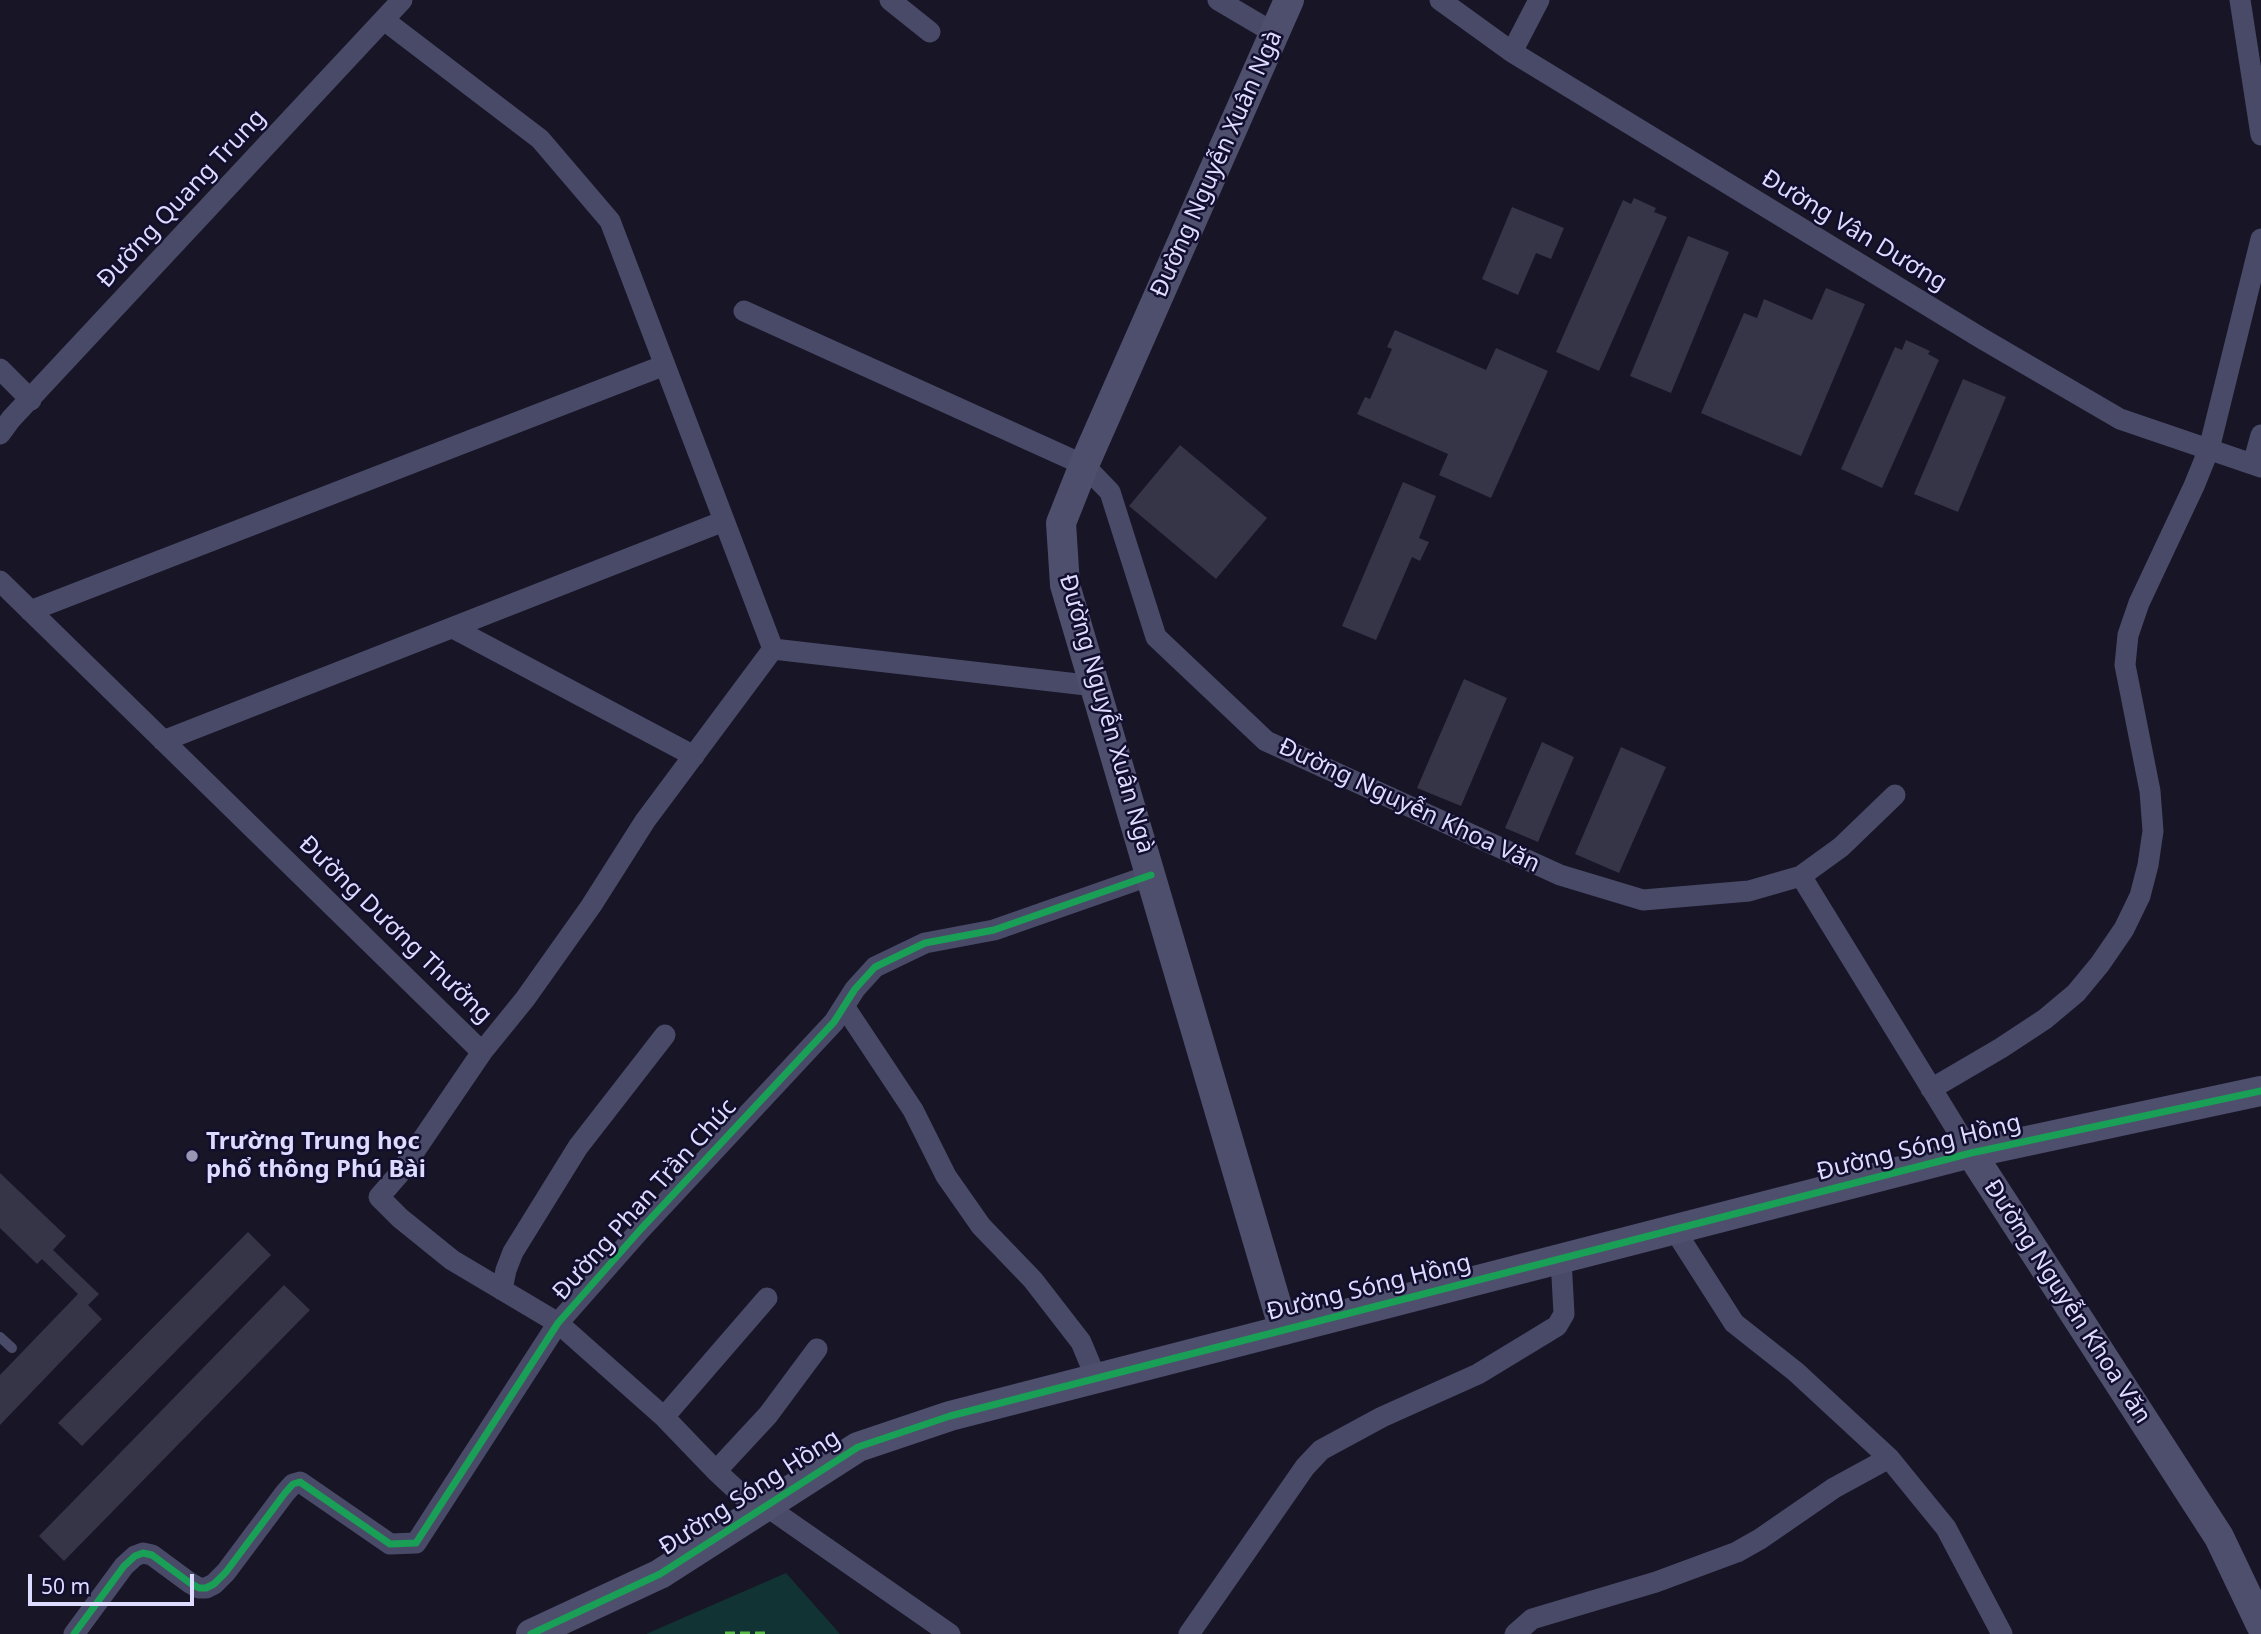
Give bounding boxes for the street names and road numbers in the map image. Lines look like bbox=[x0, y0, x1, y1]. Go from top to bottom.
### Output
street label: Đường Nguyễn Xuân Ngà bbox=[1145, 26, 1289, 302]
street label: Đường Quang Trung bbox=[92, 104, 272, 294]
street label: Đường Vân Dương bbox=[1756, 164, 1952, 298]
street label: Đường Nguyễn Xuân Ngà bbox=[1052, 571, 1160, 857]
street label: Đường Nguyễn Khoa Văn bbox=[1274, 733, 1544, 879]
street label: Đường Dương Thưởng bbox=[292, 830, 498, 1030]
street label: Đường Phan Trần Chúc bbox=[547, 1094, 743, 1306]
street label: Đường Sóng Hồng bbox=[1814, 1109, 2024, 1187]
street label: Đường Nguyễn Khoa Văn bbox=[1977, 1175, 2157, 1429]
street label: Đường Sóng Hồng bbox=[1264, 1249, 1474, 1327]
street label: Đường Sóng Hồng bbox=[654, 1424, 846, 1562]

